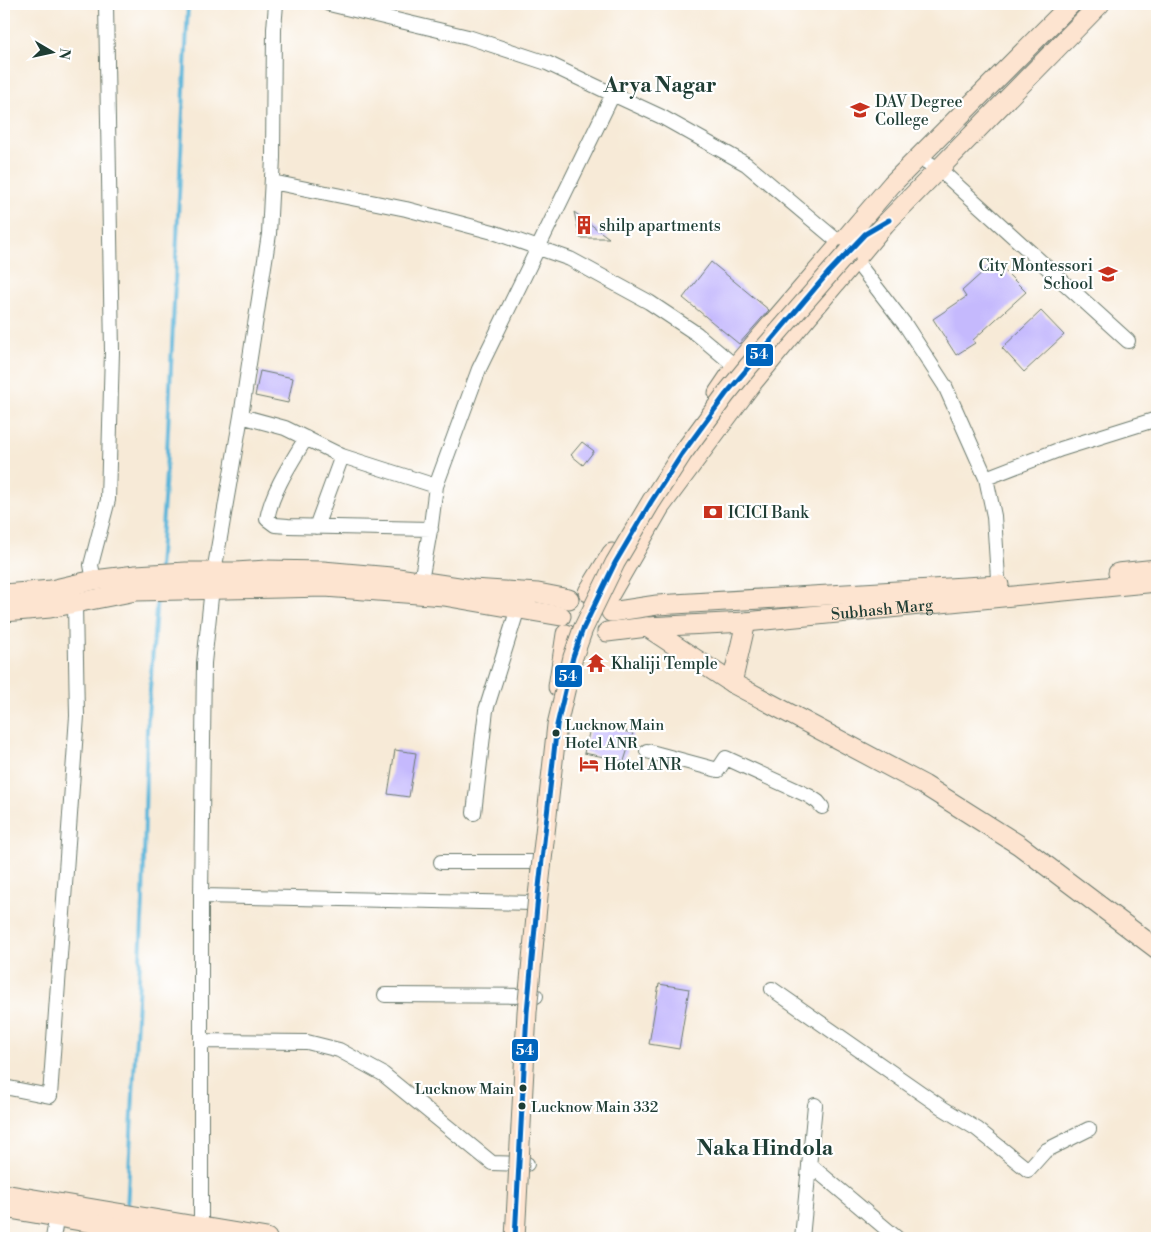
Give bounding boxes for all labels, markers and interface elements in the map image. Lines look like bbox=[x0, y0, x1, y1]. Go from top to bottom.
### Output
north arrow bbox=[28, 28, 78, 78]
text: N bbox=[54, 47, 74, 61]
district label: Arya Nagar bbox=[602, 73, 717, 99]
place label: DAV Degree College bbox=[875, 92, 963, 130]
school or university icon: DAV Degree College bbox=[849, 99, 871, 121]
building icon: shilp apartments bbox=[573, 214, 595, 236]
place label: shilp apartments bbox=[599, 216, 721, 236]
place label: City Montessori School bbox=[978, 256, 1093, 294]
school or university icon: City Montessori School bbox=[1097, 263, 1119, 285]
line badge: 54 bbox=[745, 343, 774, 367]
text: 54 bbox=[750, 346, 768, 364]
bank icon: ICICI Bank bbox=[702, 501, 724, 523]
place label: ICICI Bank bbox=[728, 503, 810, 523]
street label: Subhash Marg bbox=[830, 595, 935, 625]
temple icon: Khaliji Temple bbox=[585, 652, 607, 674]
place label: Khaliji Temple bbox=[611, 654, 718, 674]
line badge: 54 bbox=[554, 664, 583, 688]
text: 54 bbox=[559, 668, 577, 686]
place label: Lucknow Main Hotel ANR bbox=[565, 716, 664, 753]
marker: Lucknow Main Hotel ANR bbox=[551, 728, 561, 738]
hotel icon: Hotel ANR bbox=[578, 753, 600, 775]
place label: Hotel ANR bbox=[604, 755, 682, 775]
line badge: 54 bbox=[511, 1038, 539, 1062]
text: 54 bbox=[516, 1042, 534, 1060]
place label: Lucknow Main bbox=[415, 1080, 514, 1099]
marker: Lucknow Main bbox=[518, 1083, 528, 1093]
place label: Lucknow Main 332 bbox=[531, 1098, 658, 1117]
marker: Lucknow Main 332 bbox=[517, 1101, 527, 1111]
district label: Naka Hindola bbox=[697, 1136, 834, 1162]

